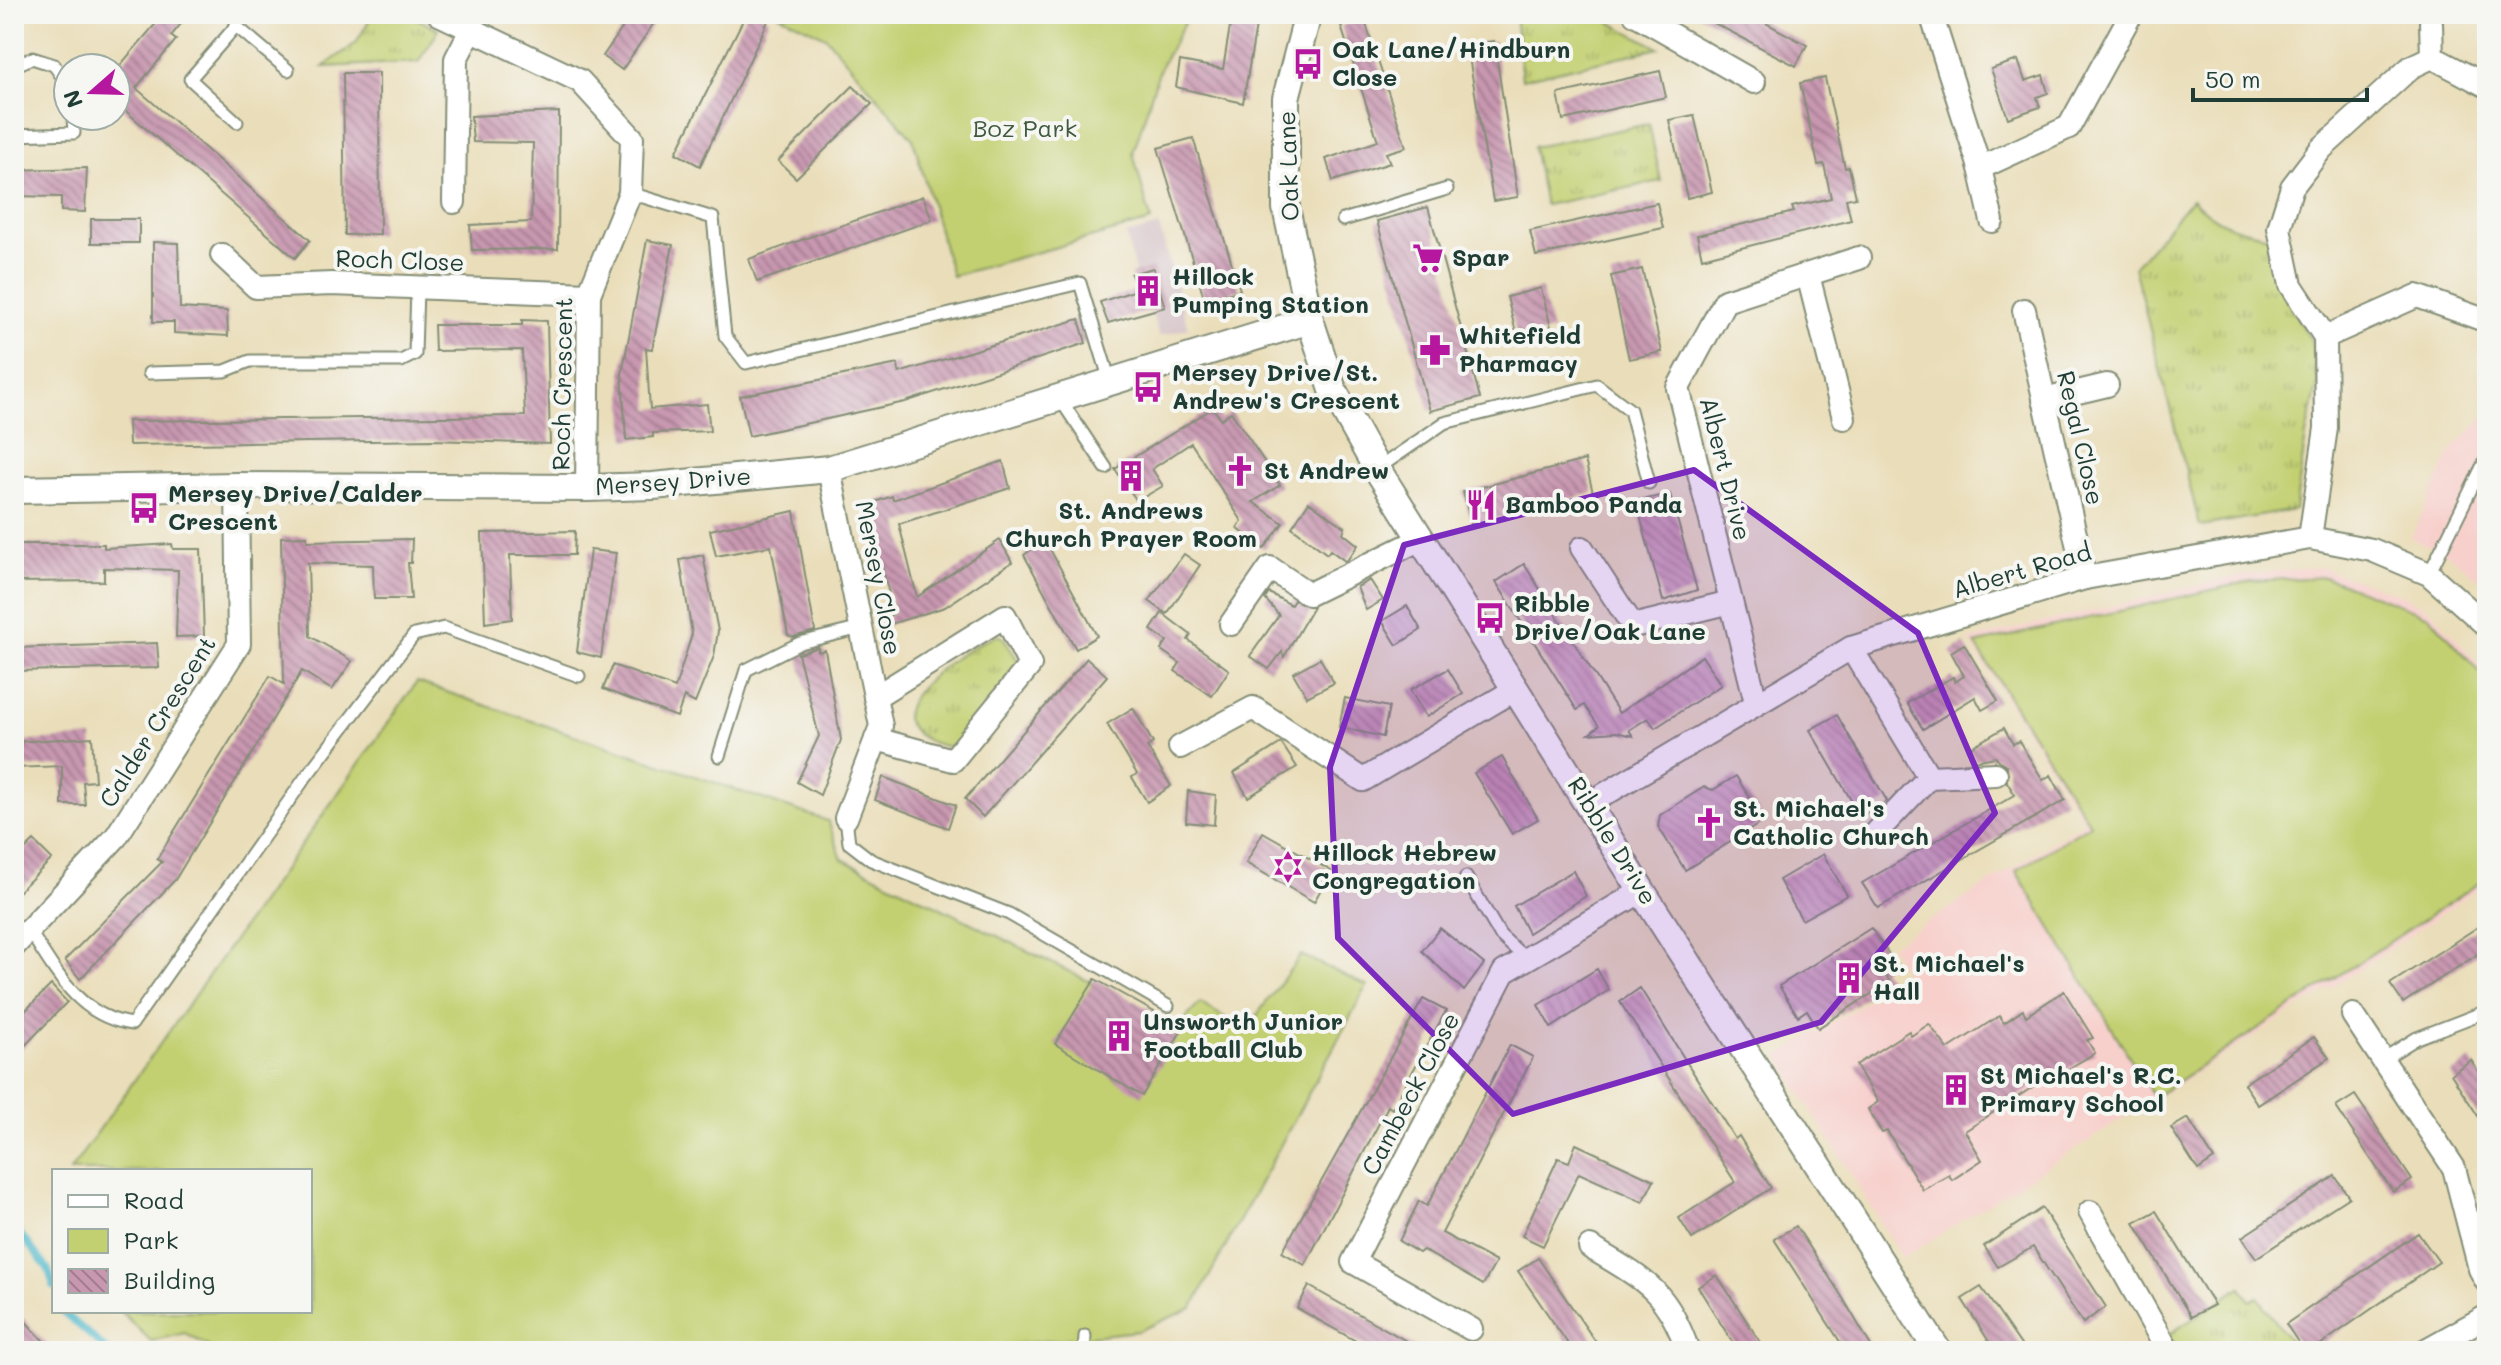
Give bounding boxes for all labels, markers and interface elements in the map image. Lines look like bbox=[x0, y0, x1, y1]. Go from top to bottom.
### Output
place label: Oak Lane/Hindburn Close bbox=[1332, 33, 1570, 92]
bus stop icon: Oak Lane/Hindburn Close bbox=[1291, 47, 1325, 81]
north arrow bbox=[52, 52, 132, 132]
scale bar bbox=[2193, 52, 2367, 102]
text: 50 m bbox=[2205, 63, 2261, 94]
text: N bbox=[56, 86, 89, 112]
street label: Oak Lane bbox=[1270, 110, 1305, 222]
park label: Boz Park bbox=[973, 112, 1077, 143]
supermarket icon: Spar bbox=[1411, 241, 1445, 275]
place label: Spar bbox=[1452, 241, 1509, 272]
street label: Roch Close bbox=[335, 242, 465, 277]
place label: Hillock Pumping Station bbox=[1172, 260, 1369, 319]
building icon: Hillock Pumping Station bbox=[1131, 274, 1165, 308]
street label: Roch Crescent bbox=[544, 297, 579, 471]
place label: Whitefield Pharmacy bbox=[1459, 319, 1581, 378]
pharmacy icon: Whitefield Pharmacy bbox=[1418, 333, 1452, 367]
place label: Mersey Drive/St. Andrew's Crescent bbox=[1172, 356, 1400, 415]
street label: Regal Close bbox=[2051, 368, 2112, 508]
bus stop icon: Mersey Drive/St. Andrew's Crescent bbox=[1131, 370, 1165, 404]
street label: Albert Drive bbox=[1694, 394, 1759, 543]
church icon: St Andrew bbox=[1223, 454, 1257, 488]
place label: St Andrew bbox=[1264, 454, 1389, 485]
building icon: St. Andrews Church Prayer Room bbox=[1114, 459, 1148, 493]
street label: Mersey Drive bbox=[594, 460, 752, 501]
place label: Mersey Drive/Calder Crescent bbox=[168, 477, 422, 536]
restaurant icon: Bamboo Panda bbox=[1464, 488, 1498, 522]
place label: Bamboo Panda bbox=[1505, 488, 1683, 519]
bus stop icon: Mersey Drive/Calder Crescent bbox=[127, 491, 161, 525]
place label: St. Andrews Church Prayer Room bbox=[1005, 494, 1257, 553]
street label: Mersey Close bbox=[849, 498, 910, 658]
street label: Albert Road bbox=[1949, 535, 2095, 604]
place label: Ribble Drive/Oak Lane bbox=[1514, 587, 1706, 646]
bus stop icon: Ribble Drive/Oak Lane bbox=[1473, 601, 1507, 635]
street label: Calder Crescent bbox=[92, 630, 222, 813]
street label: Ribble Drive bbox=[1562, 770, 1665, 910]
place label: St. Michael's Catholic Church bbox=[1733, 792, 1929, 851]
church icon: St. Michael's Catholic Church bbox=[1692, 806, 1726, 840]
place label: Hillock Hebrew Congregation bbox=[1312, 836, 1497, 895]
synagogue icon: Hillock Hebrew Congregation bbox=[1271, 850, 1305, 884]
place label: St. Michael's Hall bbox=[1873, 947, 2025, 1006]
building icon: St. Michael's Hall bbox=[1832, 961, 1866, 995]
place label: Unsworth Junior Football Club bbox=[1143, 1005, 1343, 1064]
street label: Cambeck Close bbox=[1354, 1007, 1466, 1180]
building icon: Unsworth Junior Football Club bbox=[1102, 1019, 1136, 1053]
place label: St Michael's R.C. Primary School bbox=[1980, 1059, 2182, 1118]
building icon: St Michael's R.C. Primary School bbox=[1939, 1073, 1973, 1107]
legend bbox=[52, 1169, 312, 1313]
text: Road bbox=[124, 1184, 184, 1215]
text: Park bbox=[124, 1224, 178, 1255]
text: Building bbox=[124, 1264, 215, 1295]

